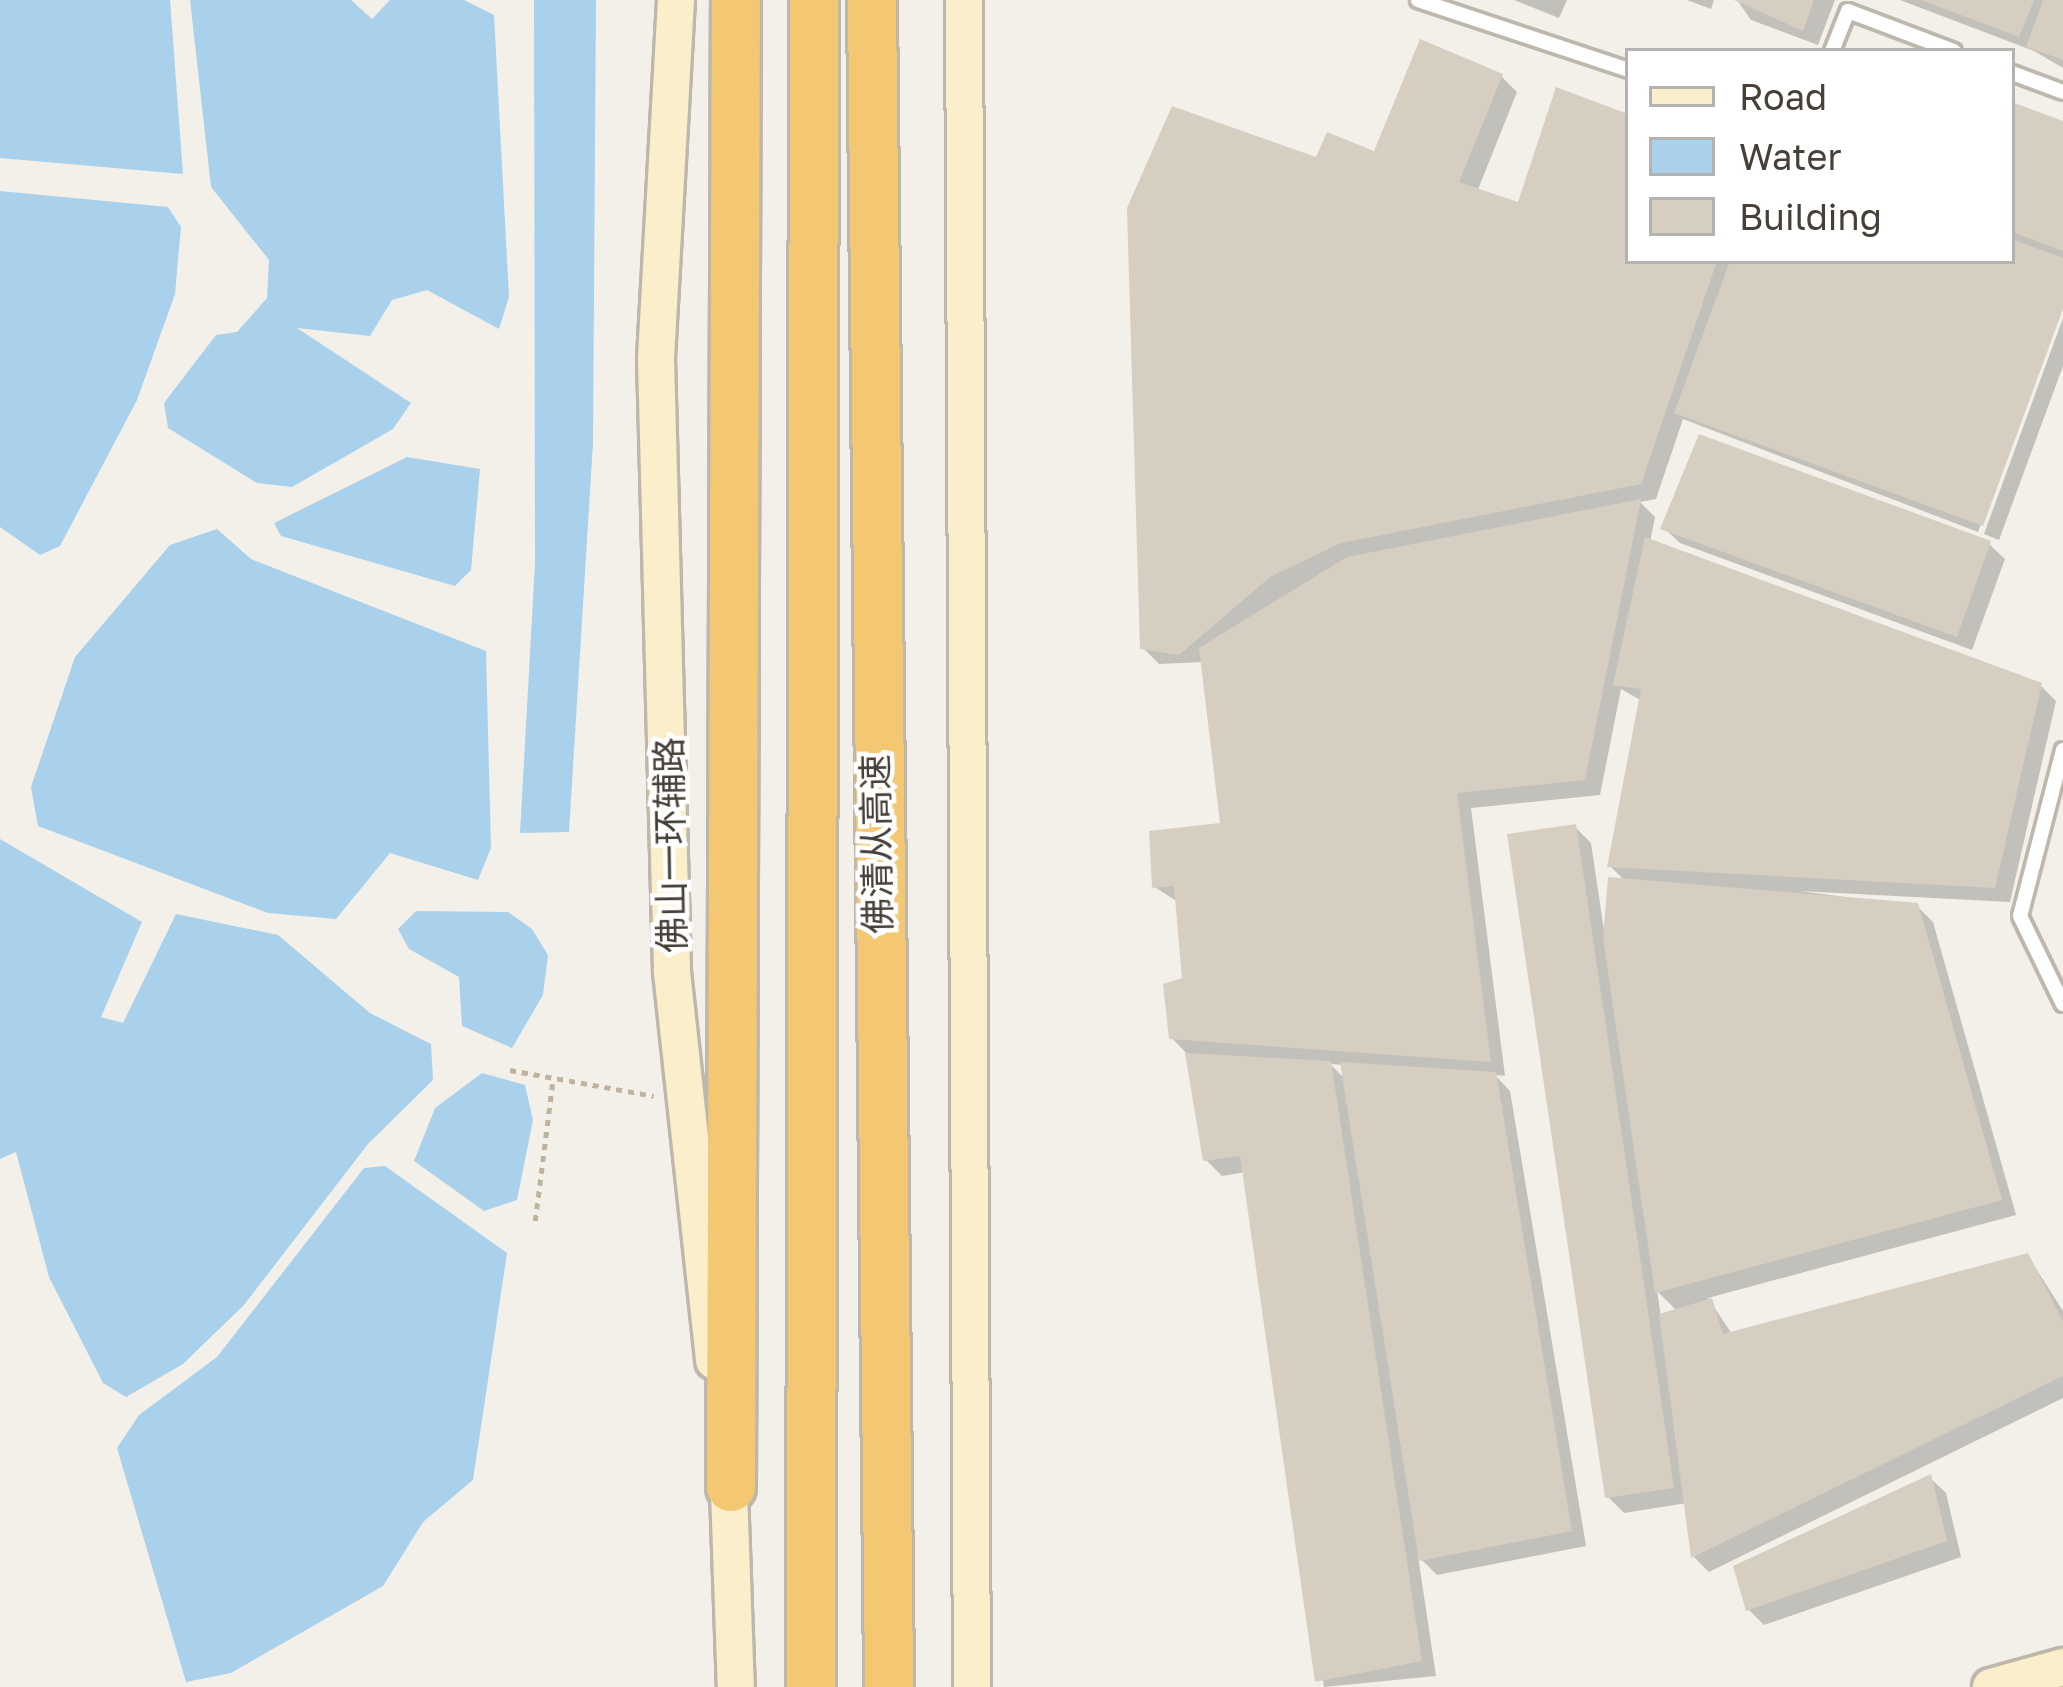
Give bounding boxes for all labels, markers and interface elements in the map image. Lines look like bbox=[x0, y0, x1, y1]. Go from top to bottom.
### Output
legend bbox=[1625, 48, 2015, 264]
text: Road bbox=[1739, 75, 1827, 118]
text: Water bbox=[1739, 135, 1841, 178]
text: Building bbox=[1739, 195, 1882, 238]
street label: 佛山一环辅路 bbox=[647, 737, 693, 953]
street label: 佛清从高速 bbox=[853, 754, 899, 934]

